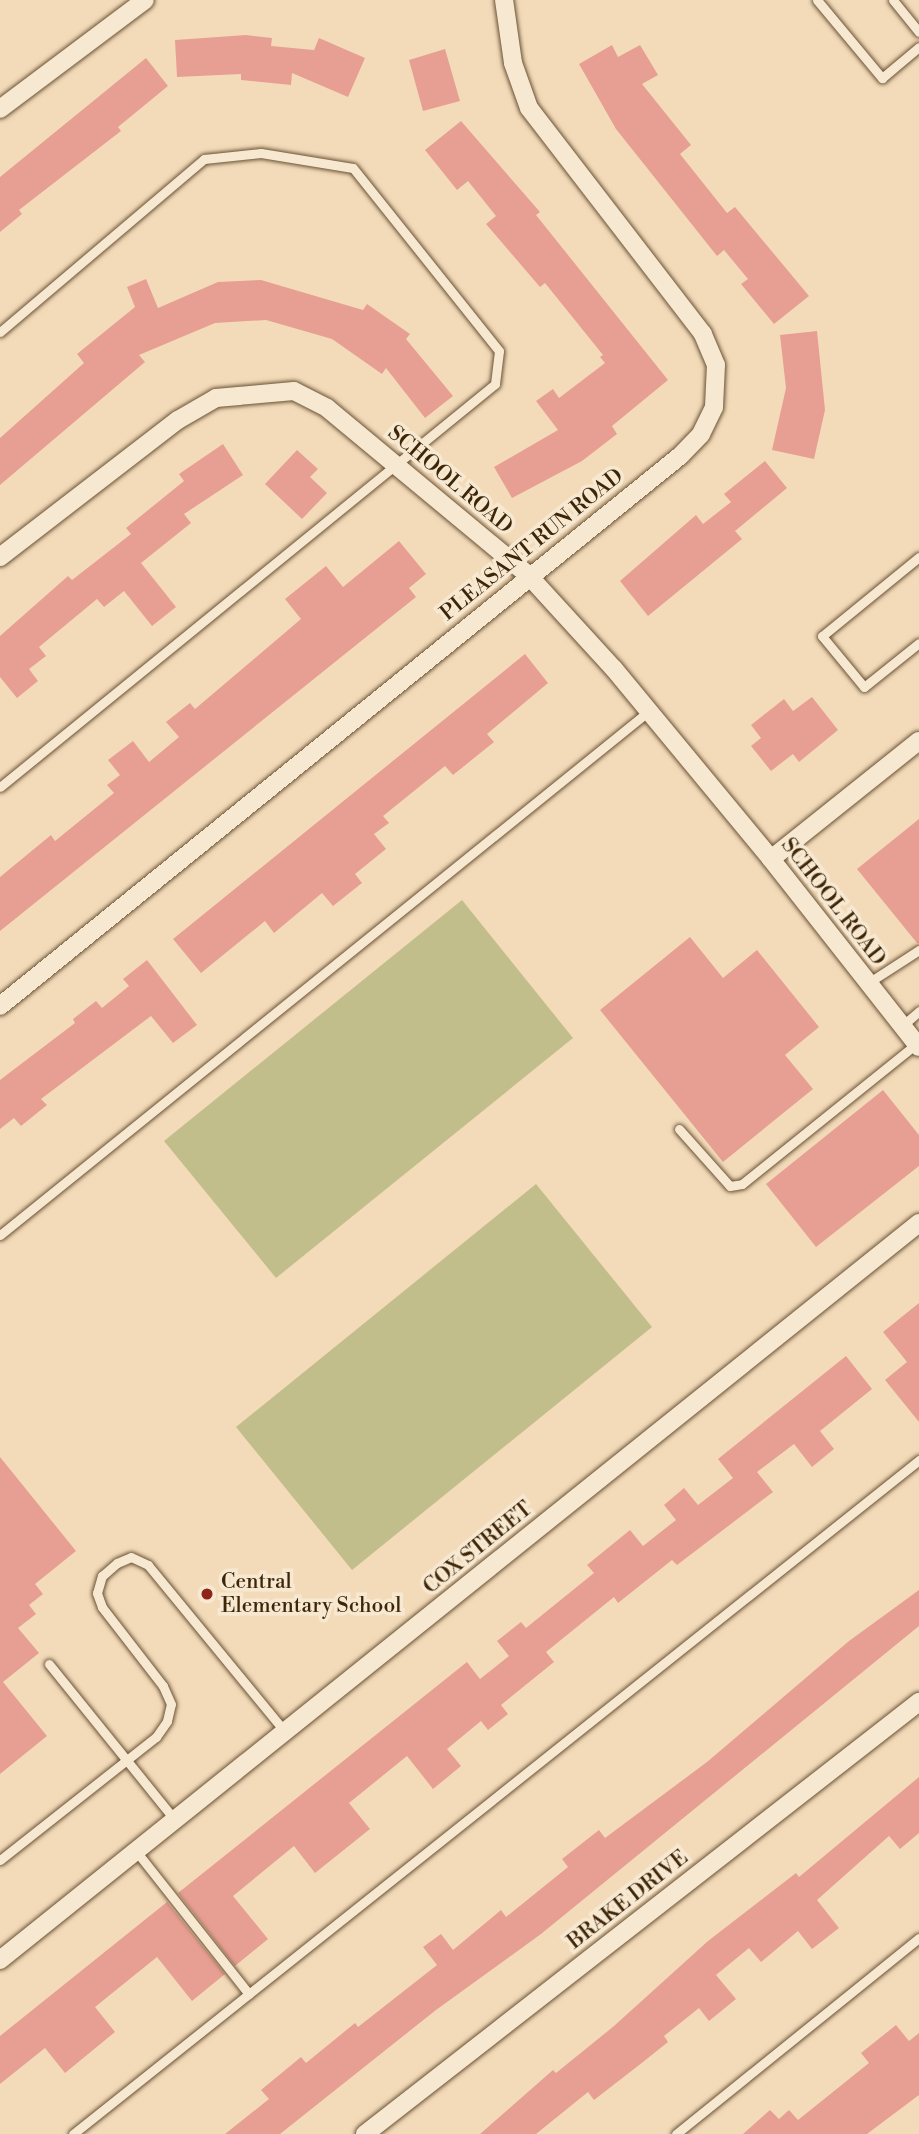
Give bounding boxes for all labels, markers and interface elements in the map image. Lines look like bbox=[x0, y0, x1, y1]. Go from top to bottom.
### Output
street label: SCHOOL ROAD bbox=[383, 421, 517, 539]
street label: PLEASANT RUN ROAD bbox=[435, 463, 629, 627]
street label: SCHOOL ROAD bbox=[775, 833, 891, 971]
street label: COX STREET bbox=[418, 1496, 538, 1600]
place label: Central Elementary School bbox=[221, 1569, 401, 1619]
marker: Central Elementary School bbox=[199, 1586, 215, 1602]
street label: BRAKE DRIVE bbox=[563, 1845, 693, 1955]

